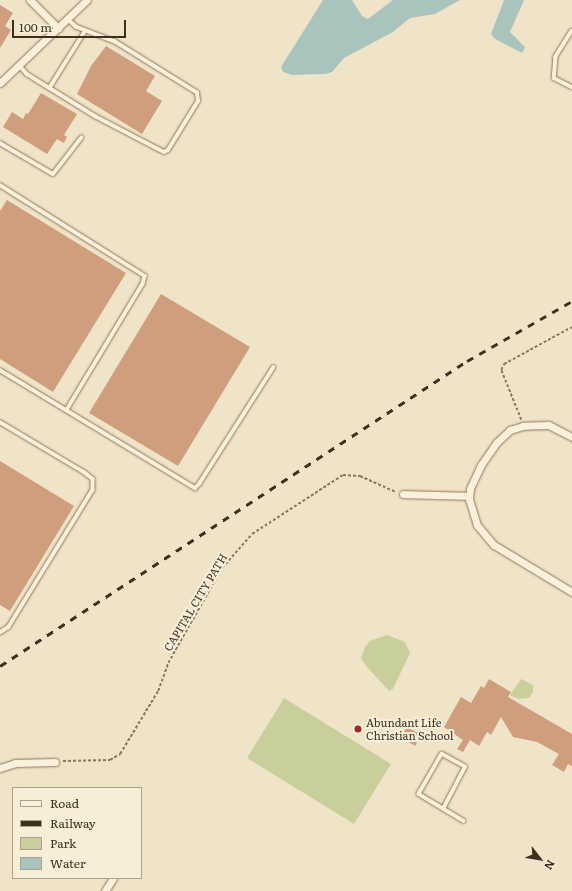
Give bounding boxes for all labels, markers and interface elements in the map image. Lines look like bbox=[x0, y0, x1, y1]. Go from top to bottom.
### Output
scale bar bbox=[14, 12, 128, 38]
text: 100 m bbox=[19, 18, 52, 36]
street label: CAPITAL CITY PATH bbox=[161, 551, 229, 653]
place label: Abundant Life Christian School bbox=[366, 716, 454, 742]
marker: Abundant Life Christian School bbox=[353, 724, 363, 734]
legend bbox=[12, 787, 142, 879]
text: Road bbox=[50, 794, 79, 812]
text: Railway bbox=[50, 814, 96, 832]
text: Park bbox=[50, 834, 76, 852]
north arrow bbox=[520, 839, 560, 879]
text: Water bbox=[50, 854, 86, 872]
text: N bbox=[541, 857, 560, 873]

